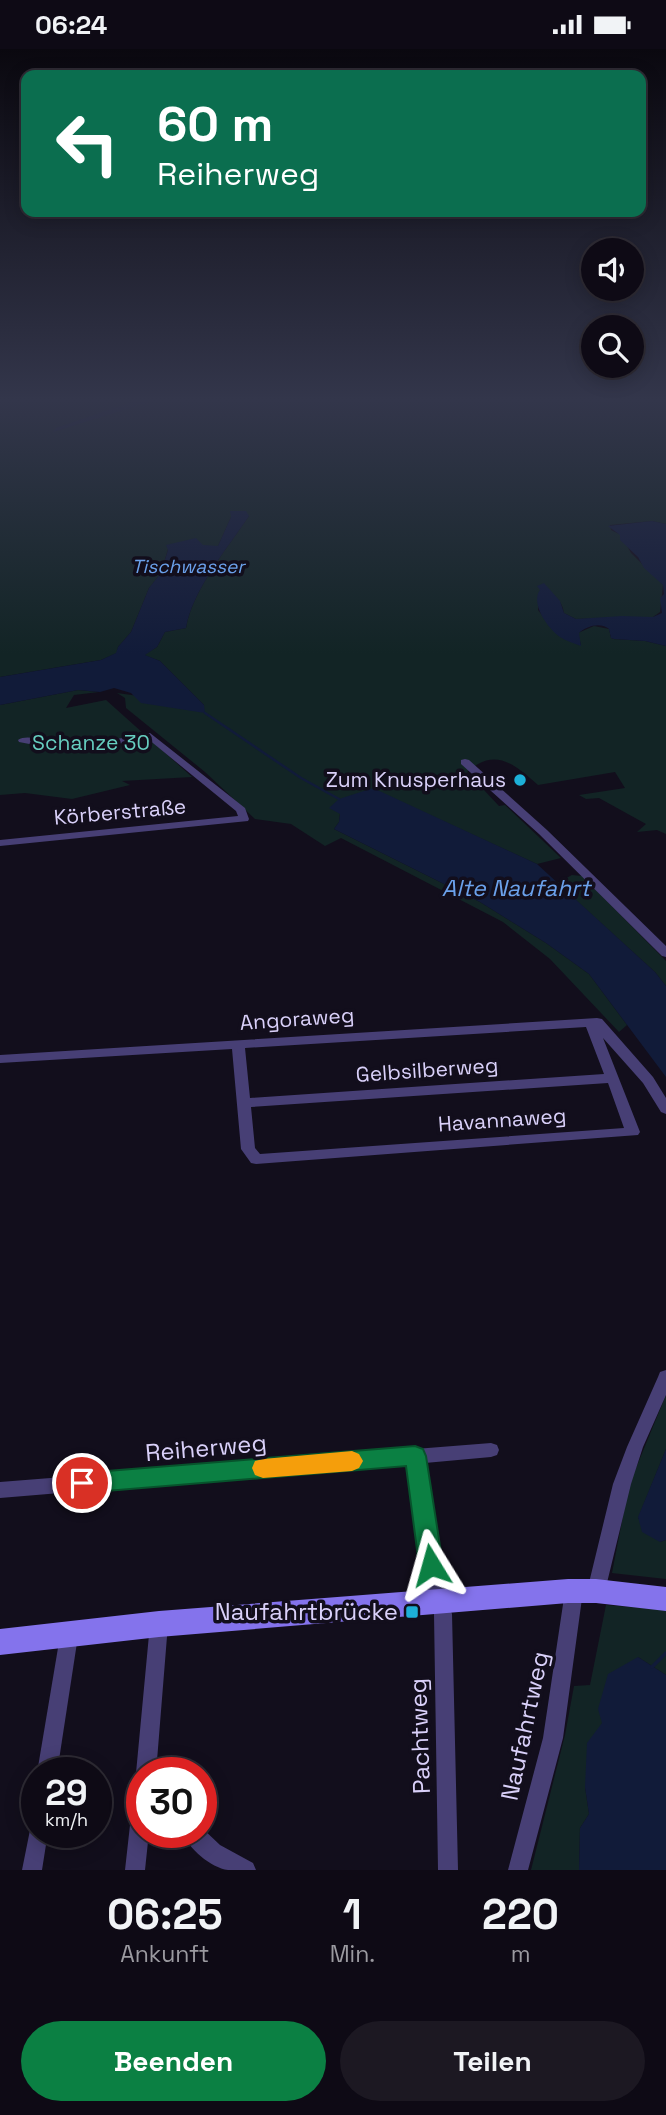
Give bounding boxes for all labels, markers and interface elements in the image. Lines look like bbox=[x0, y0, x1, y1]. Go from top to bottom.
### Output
text: 06:24 bbox=[35, 8, 107, 42]
text: 60 m bbox=[157, 93, 273, 155]
icon: left bbox=[42, 98, 133, 189]
text: Reiherweg bbox=[157, 154, 319, 194]
map controls bbox=[581, 238, 644, 378]
button: sound bbox=[581, 238, 644, 301]
button: search bbox=[581, 315, 644, 378]
water label: Tischwasser bbox=[132, 554, 246, 579]
park label: Schanze 30 bbox=[32, 729, 150, 756]
place label: Zum Knusperhaus bbox=[326, 766, 506, 793]
marker: Zum Knusperhaus bbox=[512, 772, 528, 788]
street label: Körberstraße bbox=[53, 792, 187, 831]
water label: Alte Naufahrt bbox=[442, 873, 593, 903]
street label: Angoraweg bbox=[239, 1001, 355, 1036]
street label: Gelbsilberweg bbox=[355, 1051, 499, 1088]
street label: Havannaweg bbox=[437, 1102, 567, 1137]
street label: Reiherweg bbox=[144, 1427, 268, 1468]
pin bbox=[52, 1453, 112, 1513]
icon: arrive bbox=[63, 1464, 101, 1502]
position arrow bbox=[394, 1528, 468, 1602]
place label: Naufahrtbrücke bbox=[215, 1596, 398, 1627]
marker: Naufahrtbrücke bbox=[404, 1604, 420, 1620]
street label: Naufahrtweg bbox=[494, 1648, 555, 1803]
street label: Pachtweg bbox=[402, 1678, 437, 1795]
speed limit sign: 30 bbox=[126, 1757, 217, 1848]
text: 29 bbox=[45, 1771, 88, 1815]
text: km/h bbox=[45, 1808, 88, 1831]
text: 06:25 bbox=[107, 1888, 223, 1941]
text: 1 bbox=[343, 1888, 362, 1941]
text: 220 bbox=[482, 1888, 559, 1941]
text: Ankunft bbox=[120, 1939, 209, 1969]
text: Min. bbox=[330, 1939, 375, 1969]
text: m bbox=[511, 1939, 530, 1969]
button: Beenden bbox=[21, 2021, 326, 2101]
button: Teilen bbox=[340, 2021, 645, 2101]

